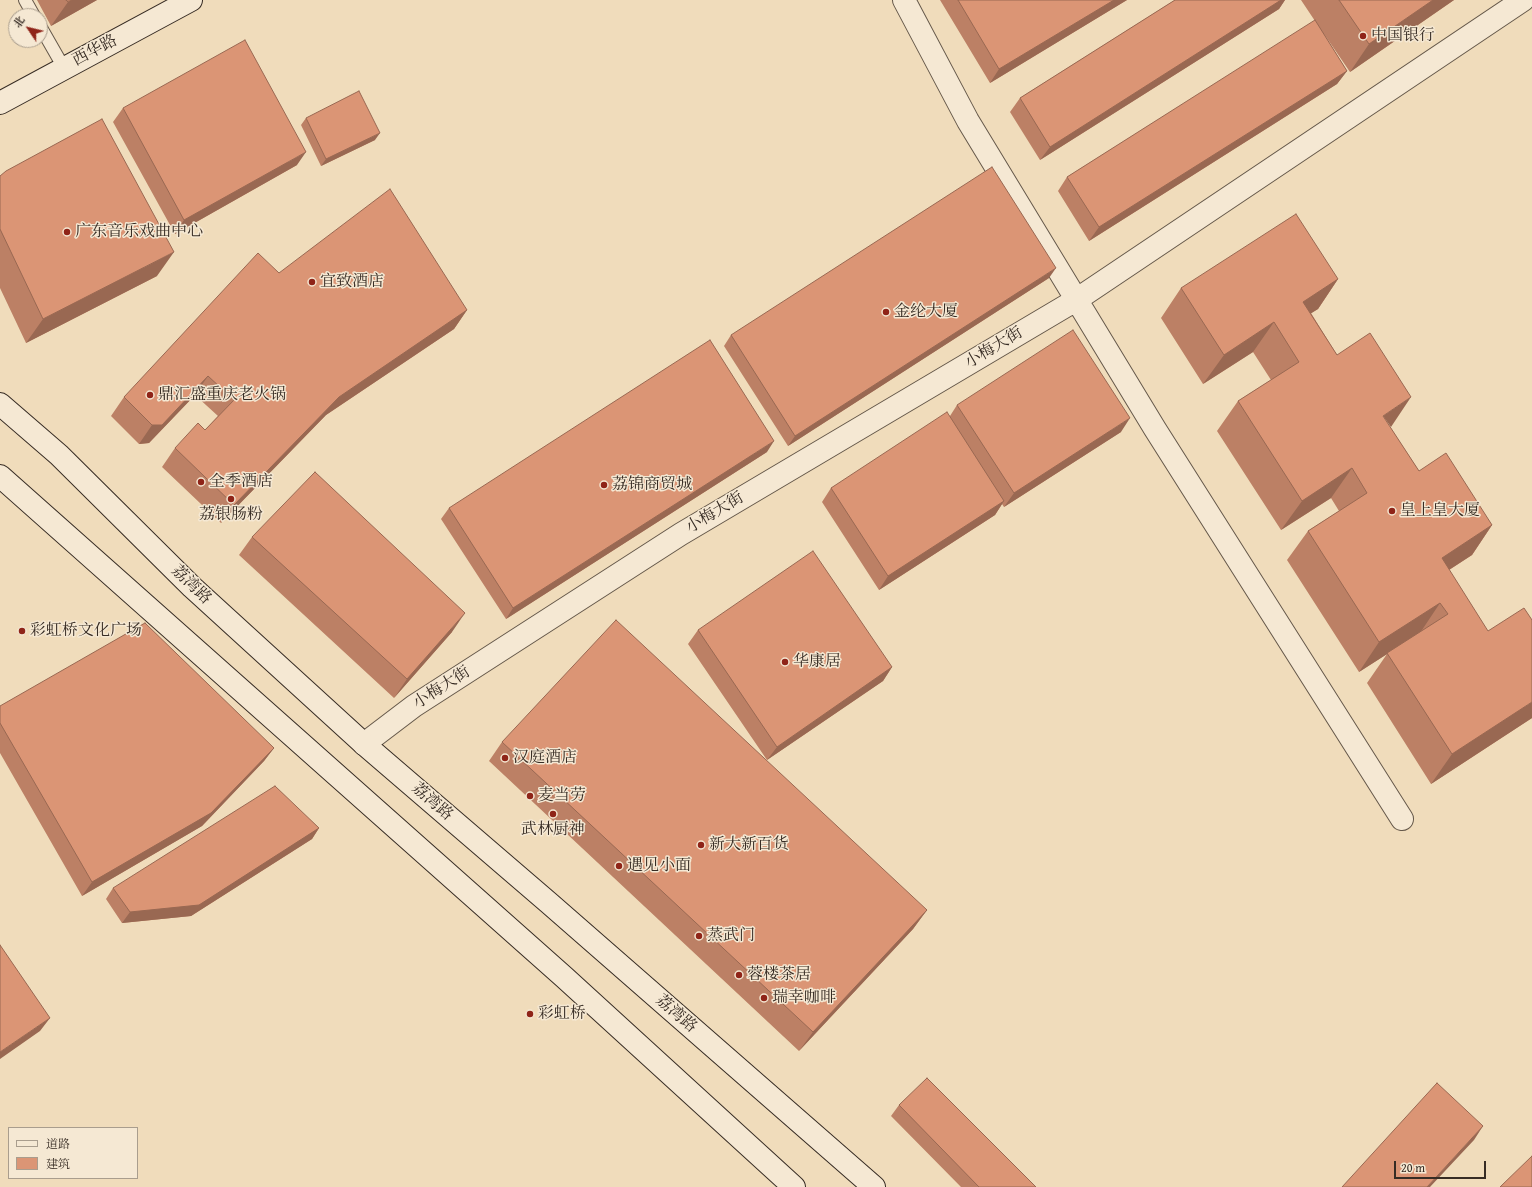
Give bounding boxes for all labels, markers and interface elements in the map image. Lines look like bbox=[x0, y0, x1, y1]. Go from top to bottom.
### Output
north arrow bbox=[8, 8, 48, 48]
text: 北 bbox=[9, 13, 29, 31]
place label: 中国银行 bbox=[1371, 26, 1435, 46]
street label: 西华路 bbox=[69, 31, 121, 71]
marker: 中国银行 bbox=[1358, 31, 1368, 41]
place label: 广东音乐戏曲中心 bbox=[75, 222, 203, 242]
marker: 广东音乐戏曲中心 bbox=[62, 227, 72, 237]
place label: 宜致酒店 bbox=[320, 272, 384, 292]
marker: 宜致酒店 bbox=[307, 277, 317, 287]
place label: 金纶大厦 bbox=[894, 302, 958, 322]
marker: 金纶大厦 bbox=[881, 307, 891, 317]
street label: 小梅大街 bbox=[962, 323, 1026, 373]
place label: 鼎汇盛重庆老火锅 bbox=[158, 385, 286, 405]
marker: 鼎汇盛重庆老火锅 bbox=[145, 390, 155, 400]
place label: 全季酒店 bbox=[209, 472, 273, 492]
place label: 荔锦商贸城 bbox=[612, 475, 692, 495]
marker: 全季酒店 bbox=[196, 477, 206, 487]
marker: 荔锦商贸城 bbox=[599, 480, 609, 490]
street label: 小梅大街 bbox=[683, 488, 747, 538]
marker: 荔银肠粉 bbox=[226, 494, 236, 504]
place label: 皇上皇大厦 bbox=[1400, 501, 1480, 521]
place label: 荔银肠粉 bbox=[199, 505, 263, 525]
marker: 皇上皇大厦 bbox=[1387, 506, 1397, 516]
street label: 荔湾路 bbox=[167, 561, 215, 609]
place label: 彩虹桥文化广场 bbox=[30, 621, 142, 641]
marker: 彩虹桥文化广场 bbox=[17, 626, 27, 636]
place label: 华康居 bbox=[793, 652, 841, 672]
marker: 华康居 bbox=[780, 657, 790, 667]
street label: 小梅大街 bbox=[410, 663, 474, 713]
place label: 汉庭酒店 bbox=[513, 748, 577, 768]
marker: 汉庭酒店 bbox=[500, 753, 510, 763]
street label: 荔湾路 bbox=[408, 779, 456, 825]
place label: 麦当劳 bbox=[538, 786, 586, 806]
marker: 麦当劳 bbox=[525, 791, 535, 801]
marker: 武林厨神 bbox=[548, 809, 558, 819]
place label: 武林厨神 bbox=[521, 820, 585, 840]
place label: 新大新百货 bbox=[709, 835, 789, 855]
marker: 新大新百货 bbox=[696, 840, 706, 850]
place label: 遇见小面 bbox=[627, 856, 691, 876]
marker: 遇见小面 bbox=[614, 861, 624, 871]
place label: 蒸武门 bbox=[707, 926, 755, 946]
marker: 蒸武门 bbox=[694, 931, 704, 941]
place label: 蓉楼茶居 bbox=[747, 965, 811, 985]
marker: 蓉楼茶居 bbox=[734, 970, 744, 980]
place label: 瑞幸咖啡 bbox=[772, 988, 836, 1008]
street label: 荔湾路 bbox=[652, 991, 700, 1037]
marker: 瑞幸咖啡 bbox=[759, 993, 769, 1003]
place label: 彩虹桥 bbox=[538, 1004, 586, 1024]
marker: 彩虹桥 bbox=[525, 1009, 535, 1019]
legend bbox=[8, 1127, 138, 1179]
text: 道路 bbox=[46, 1135, 70, 1152]
scale bar bbox=[1396, 1153, 1488, 1179]
text: 建筑 bbox=[46, 1155, 70, 1172]
text: 20 m bbox=[1401, 1159, 1425, 1176]

